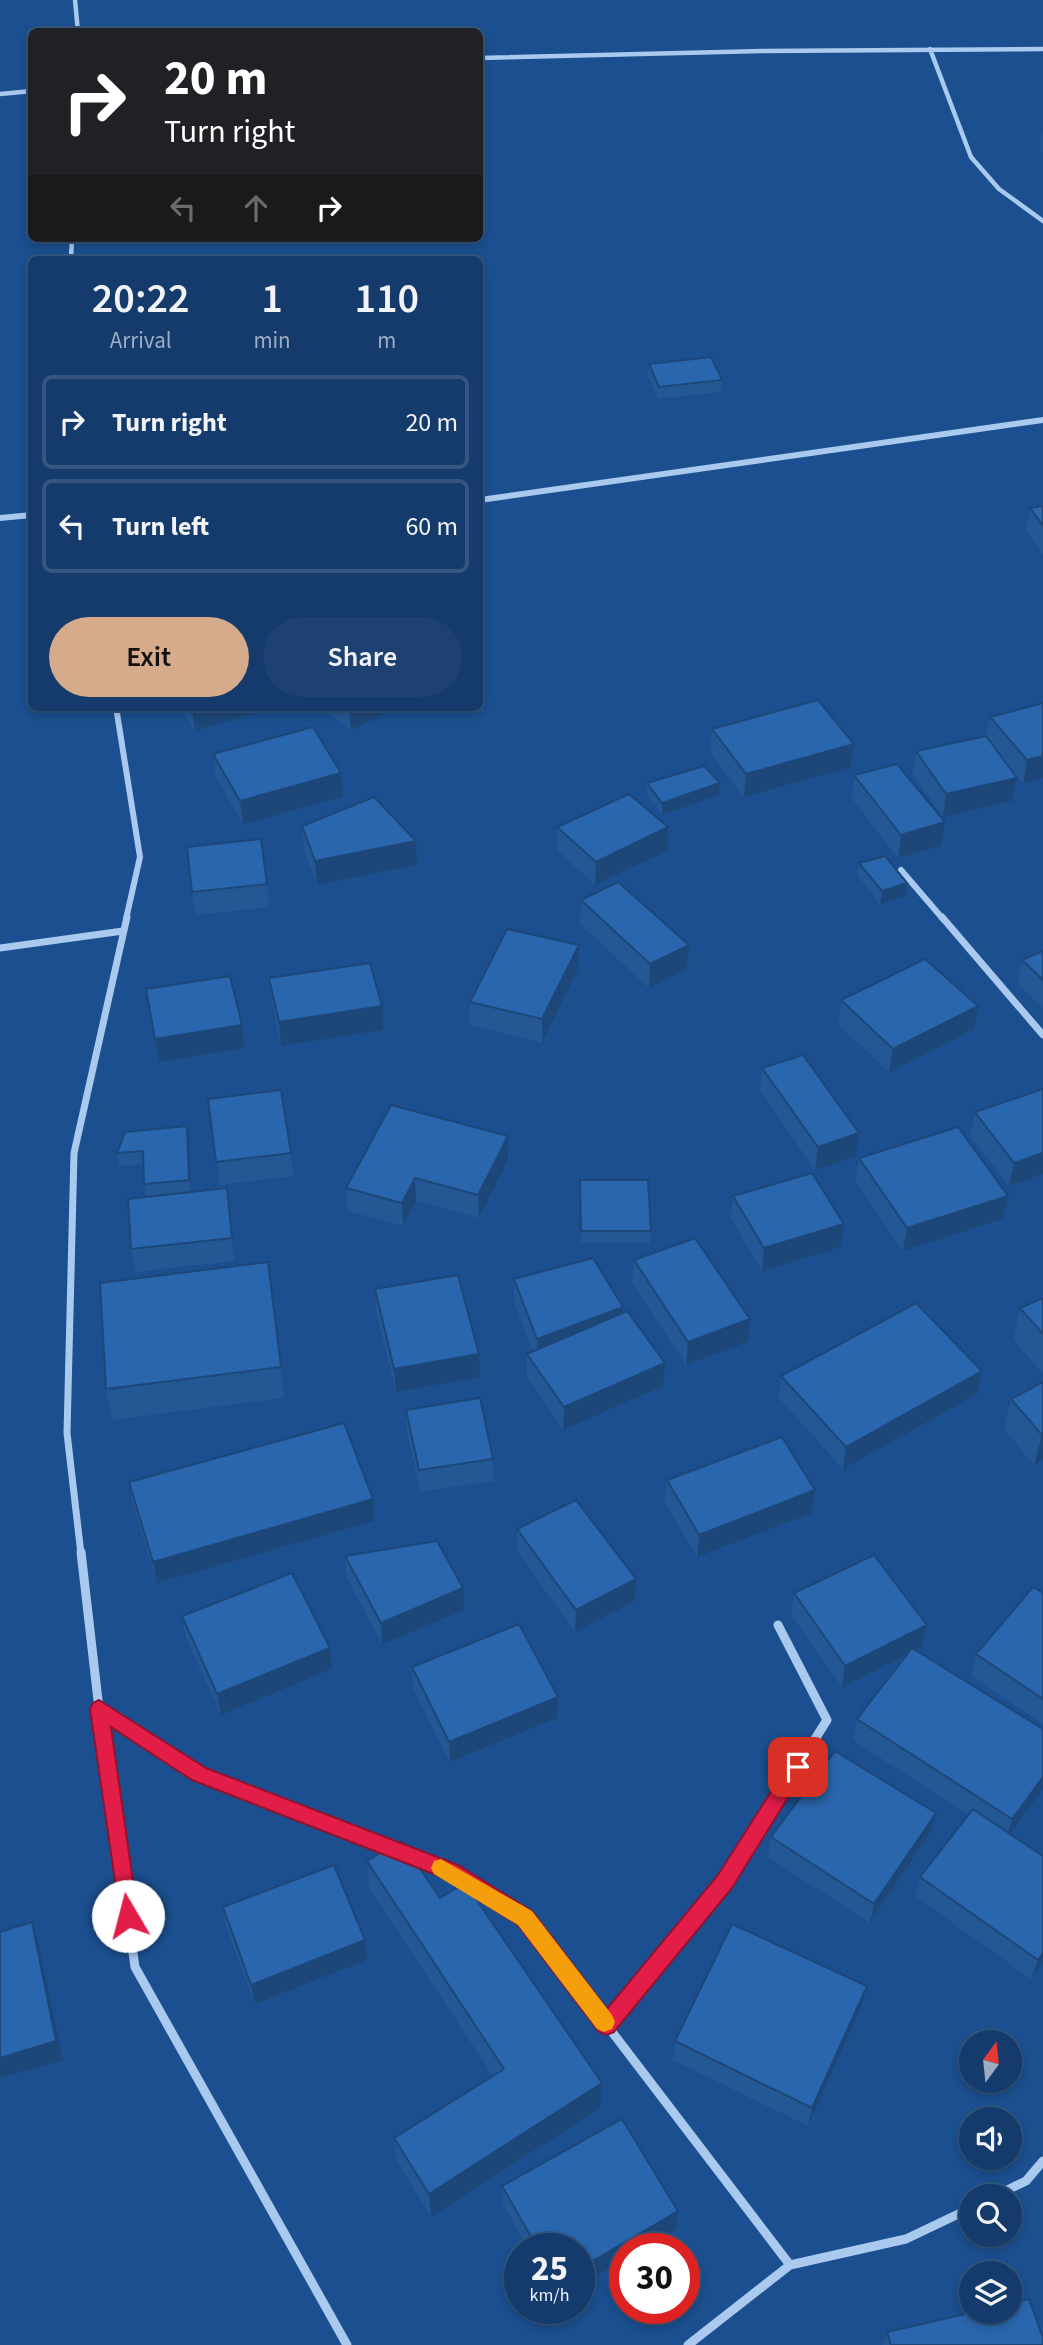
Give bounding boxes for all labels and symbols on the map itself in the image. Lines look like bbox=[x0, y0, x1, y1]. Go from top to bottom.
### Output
pin bbox=[768, 1737, 828, 1797]
position arrow bbox=[91, 1879, 165, 1953]
north arrow bbox=[959, 2030, 1022, 2093]
speed limit sign: 30 bbox=[609, 2233, 700, 2324]

